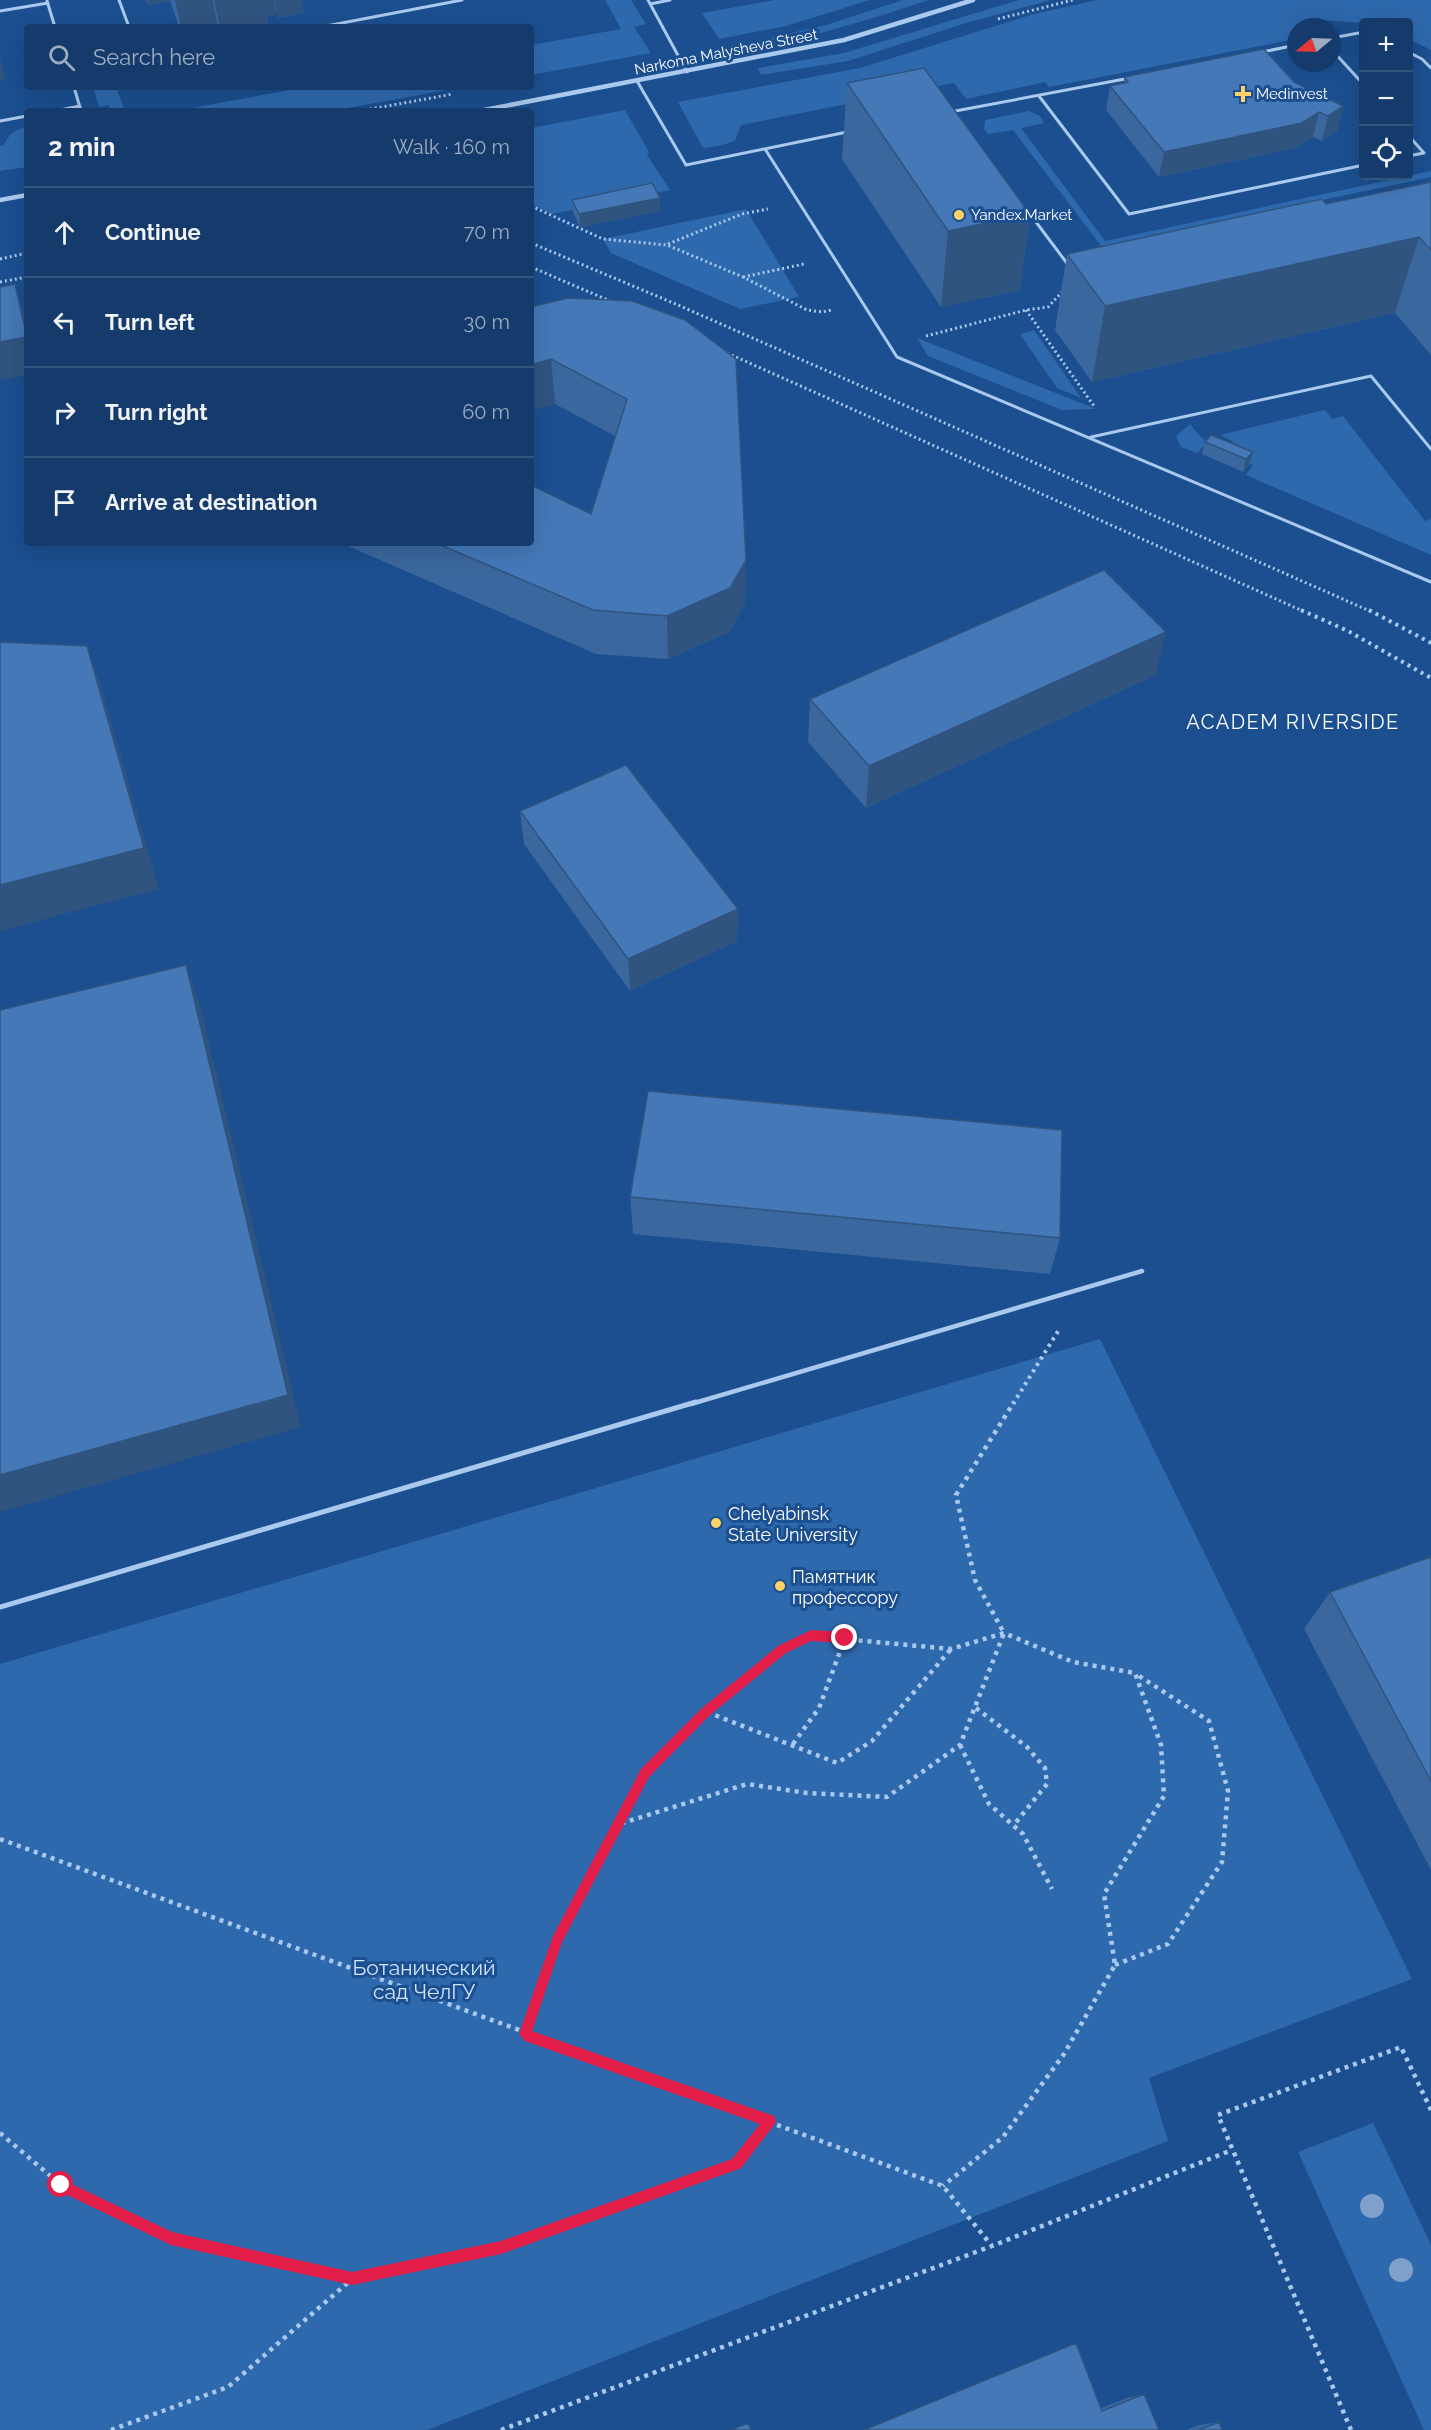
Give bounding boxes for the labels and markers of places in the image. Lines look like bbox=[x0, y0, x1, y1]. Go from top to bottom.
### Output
marker: Medinvest bbox=[1234, 85, 1252, 103]
place label: Medinvest bbox=[1256, 85, 1328, 103]
place label: Yandex.Market bbox=[971, 206, 1072, 224]
marker: Yandex.Market bbox=[952, 208, 966, 222]
place label: Chelyabinsk State University bbox=[728, 1503, 858, 1545]
marker: Chelyabinsk State University bbox=[709, 1516, 723, 1530]
place label: Памятник профессору bbox=[792, 1566, 898, 1608]
marker: Памятник профессору bbox=[773, 1579, 787, 1593]

